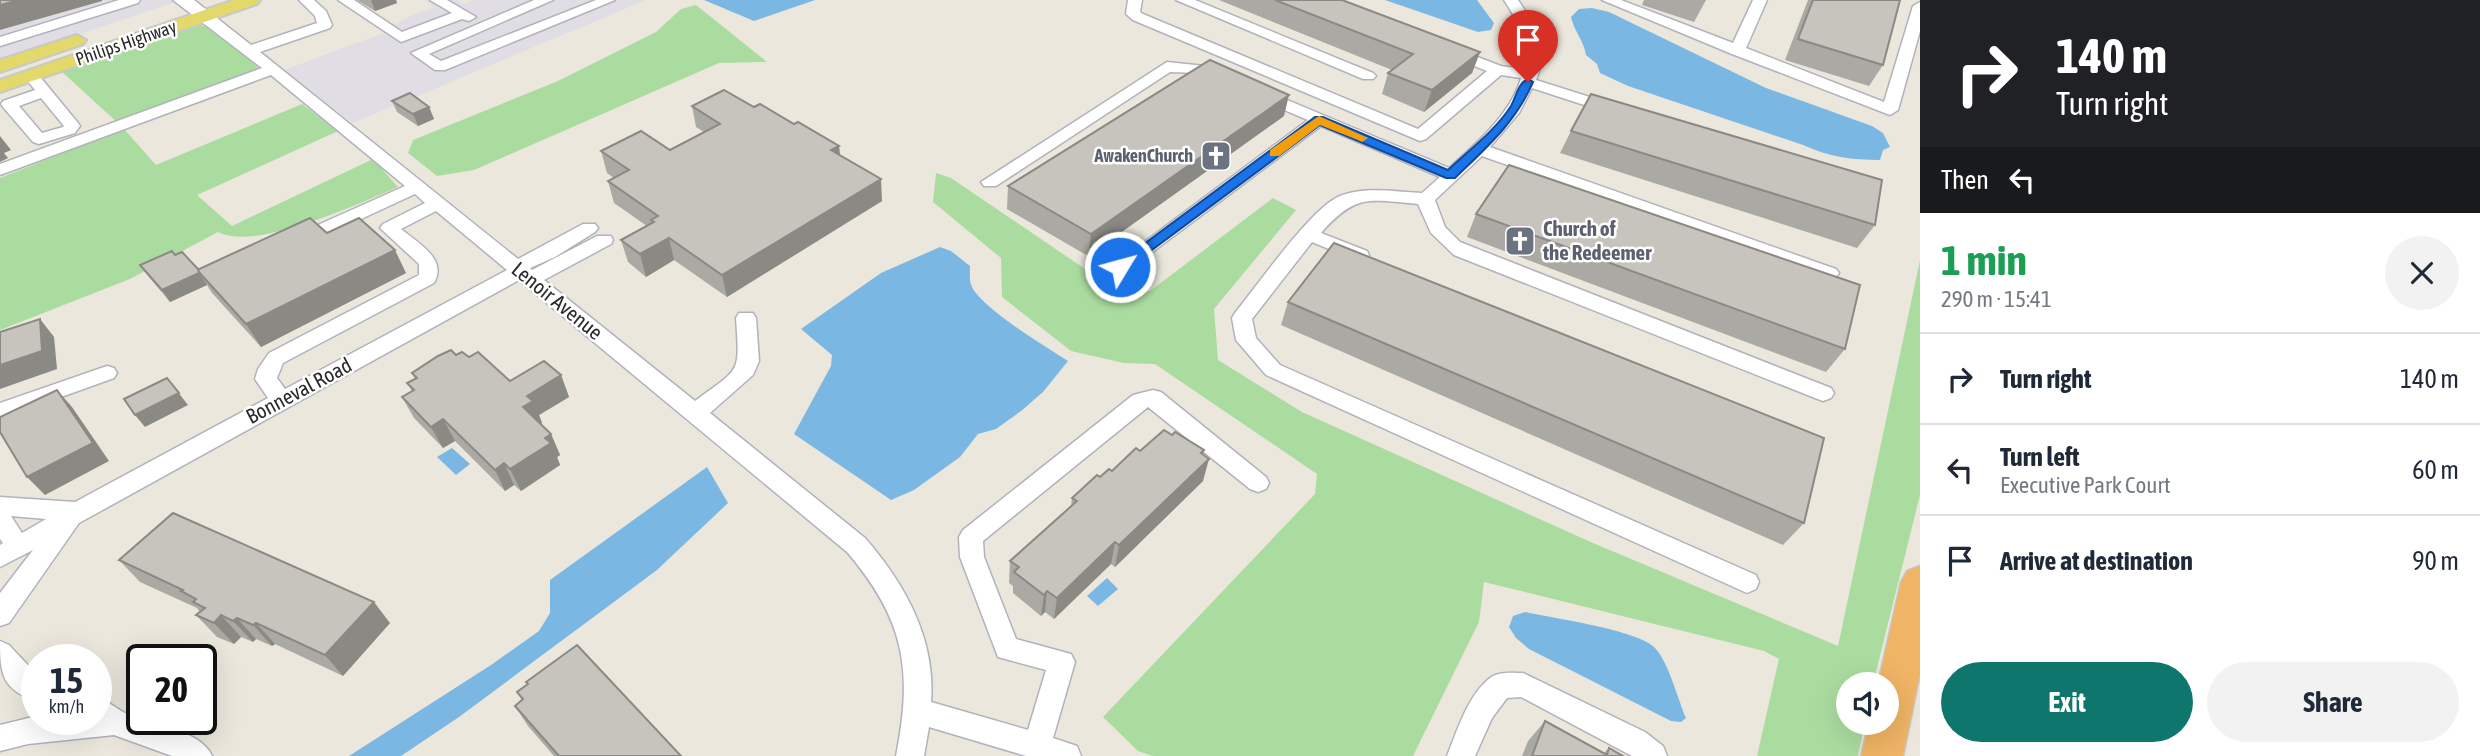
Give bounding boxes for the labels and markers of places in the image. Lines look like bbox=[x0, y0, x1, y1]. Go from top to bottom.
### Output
pin bbox=[1498, 10, 1558, 82]
church icon: AwakenChurch bbox=[1199, 139, 1233, 173]
place label: AwakenChurch bbox=[1094, 145, 1193, 166]
place label: Church of the Redeemer bbox=[1542, 216, 1652, 264]
church icon: Church of the Redeemer bbox=[1503, 224, 1537, 258]

